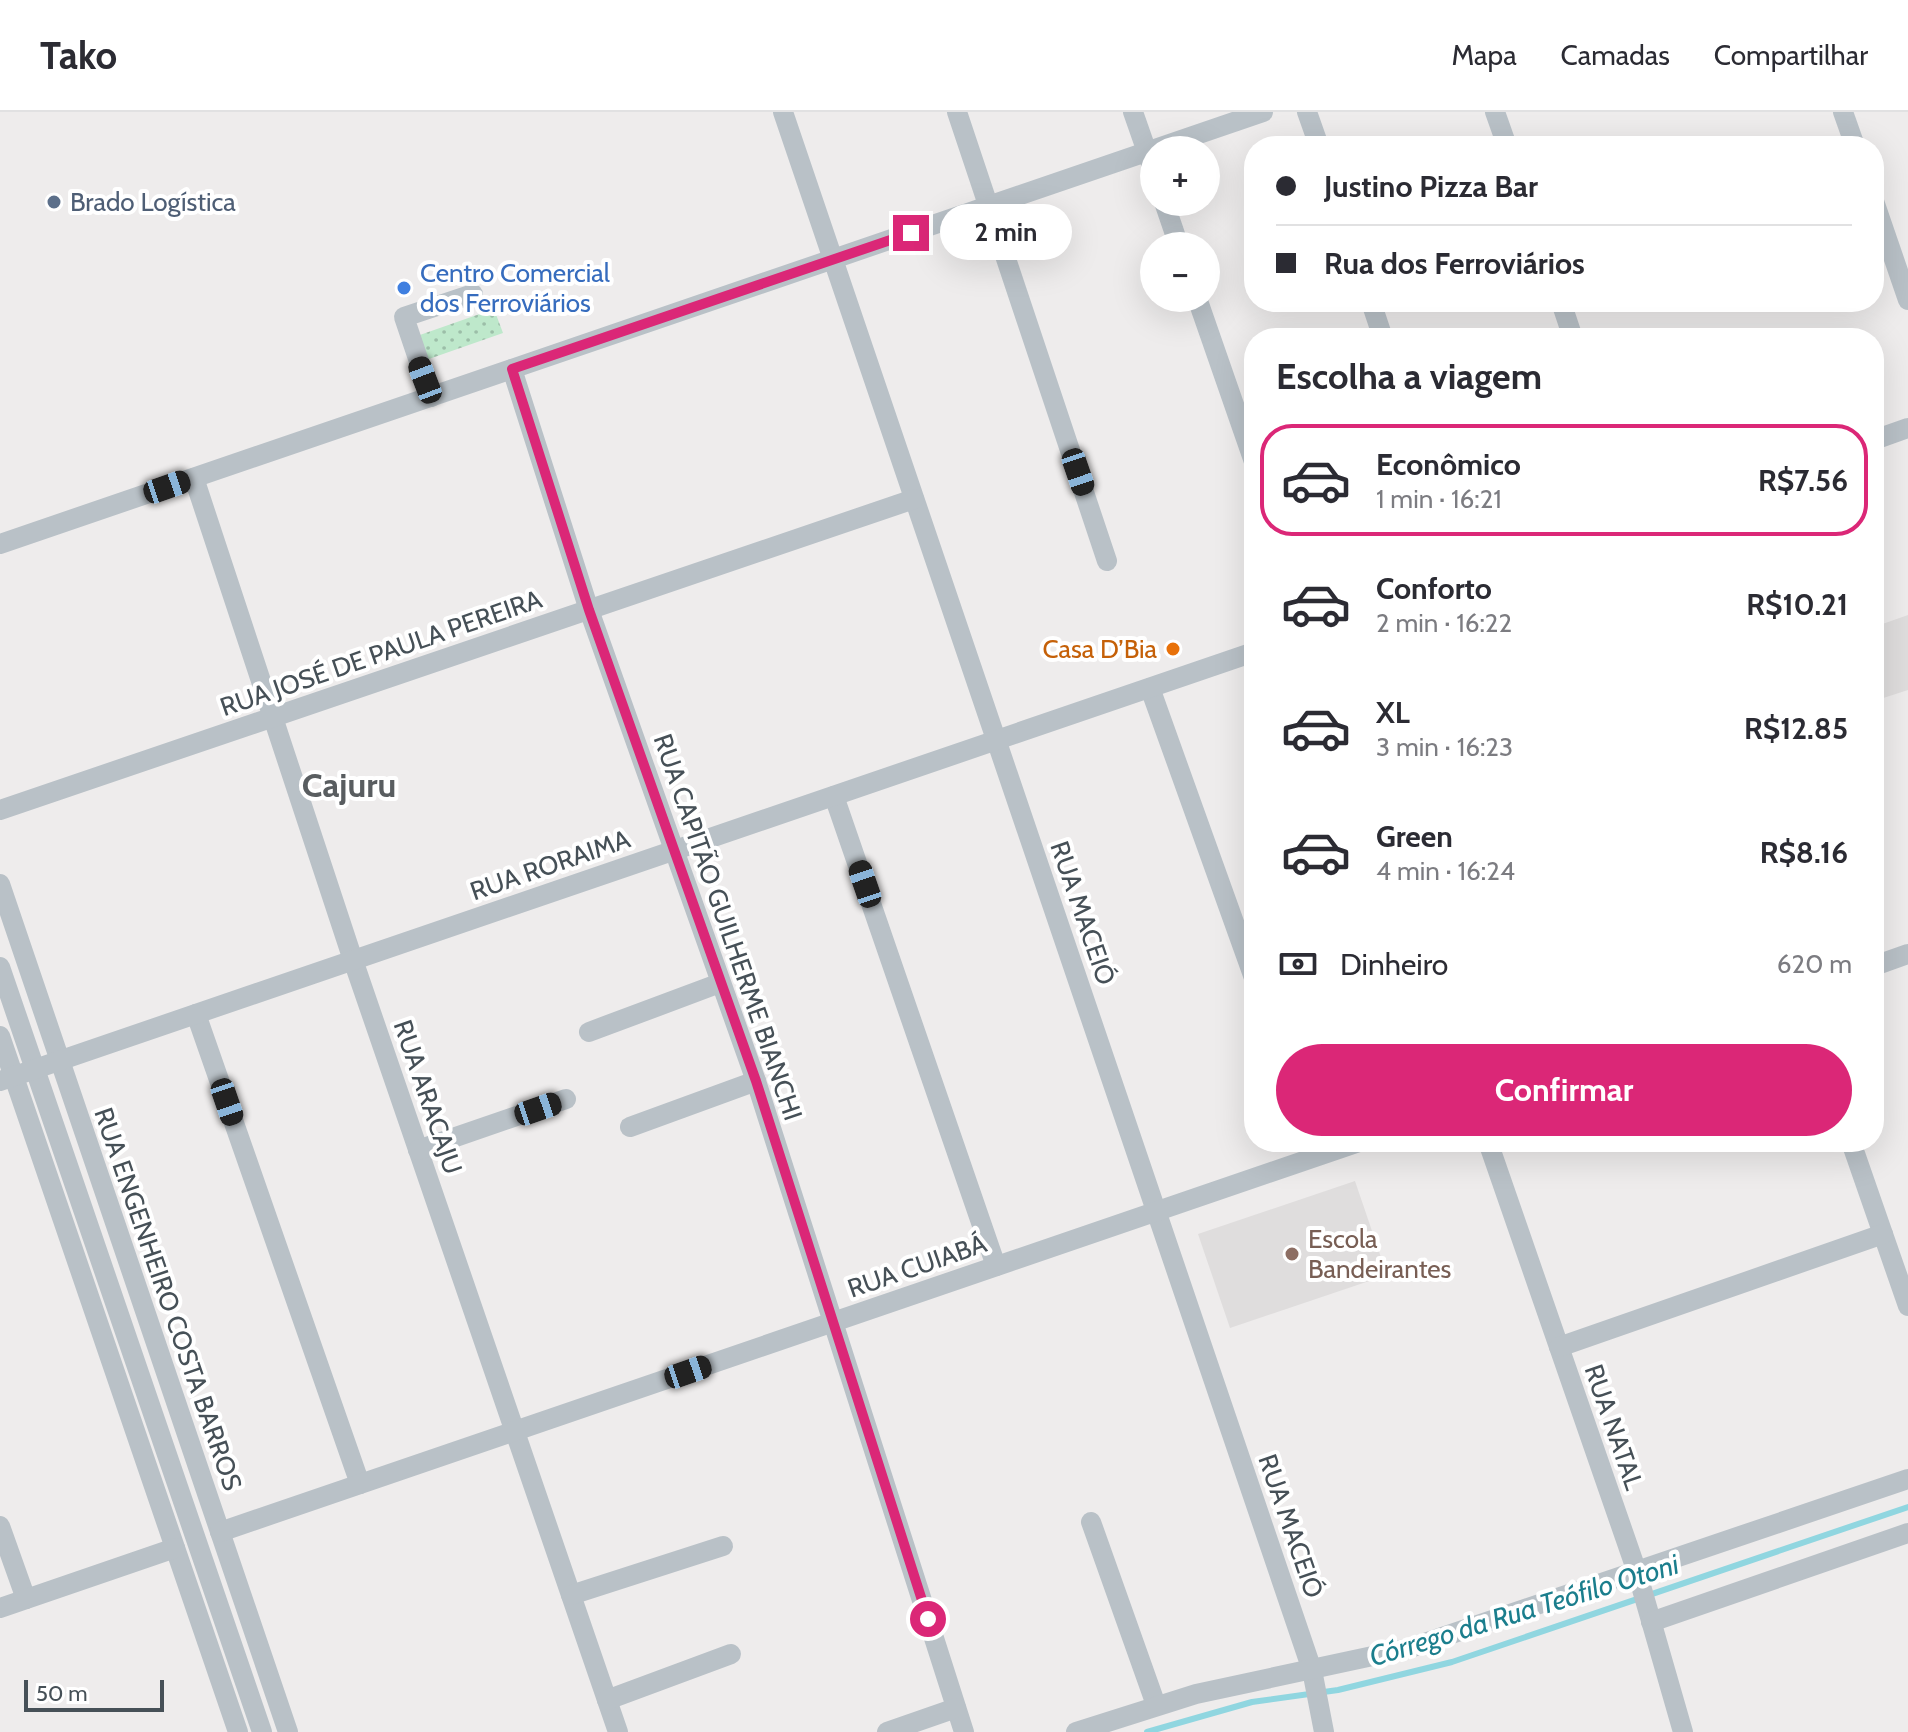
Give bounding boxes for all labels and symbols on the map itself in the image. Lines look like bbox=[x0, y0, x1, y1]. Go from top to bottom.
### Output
place label: Brado Logística bbox=[70, 186, 236, 218]
marker: Brado Logística bbox=[45, 193, 63, 211]
callout: 2 min bbox=[939, 205, 1071, 261]
route end bbox=[893, 215, 929, 251]
place label: Centro Comercial dos Ferroviários bbox=[420, 257, 610, 319]
marker: Centro Comercial dos Ferroviários bbox=[395, 279, 413, 297]
car bbox=[405, 353, 445, 407]
car bbox=[1059, 445, 1097, 499]
car bbox=[140, 468, 194, 506]
street label: RUA JOSÉ DE PAULA PEREIRA bbox=[216, 583, 546, 723]
place label: Casa D’Bia bbox=[1042, 633, 1158, 665]
marker: Casa D’Bia bbox=[1164, 640, 1182, 658]
street label: RUA CAPITÃO GUILHERME BIANCHI bbox=[647, 730, 809, 1124]
district label: Cajuru bbox=[302, 764, 396, 806]
street label: RUA RORAIMA bbox=[466, 823, 634, 907]
street label: RUA MACEIÓ bbox=[1043, 837, 1123, 989]
car bbox=[846, 857, 884, 911]
street label: RUA ARACAJU bbox=[387, 1016, 469, 1178]
car bbox=[208, 1075, 246, 1129]
car bbox=[511, 1090, 565, 1128]
street label: RUA ENGENHEIRO COSTA BARROS bbox=[87, 1103, 249, 1495]
place label: Escola Bandeirantes bbox=[1308, 1223, 1452, 1285]
street label: RUA CUIABÁ bbox=[843, 1227, 991, 1305]
marker: Escola Bandeirantes bbox=[1283, 1245, 1301, 1263]
car bbox=[661, 1353, 715, 1391]
street label: RUA NATAL bbox=[1578, 1360, 1650, 1494]
street label: RUA MACEIÓ bbox=[1251, 1450, 1331, 1602]
water label: Córrego da Rua Teófilo Otoni bbox=[1365, 1546, 1684, 1673]
route start bbox=[910, 1601, 946, 1637]
scale bar bbox=[24, 1676, 164, 1712]

